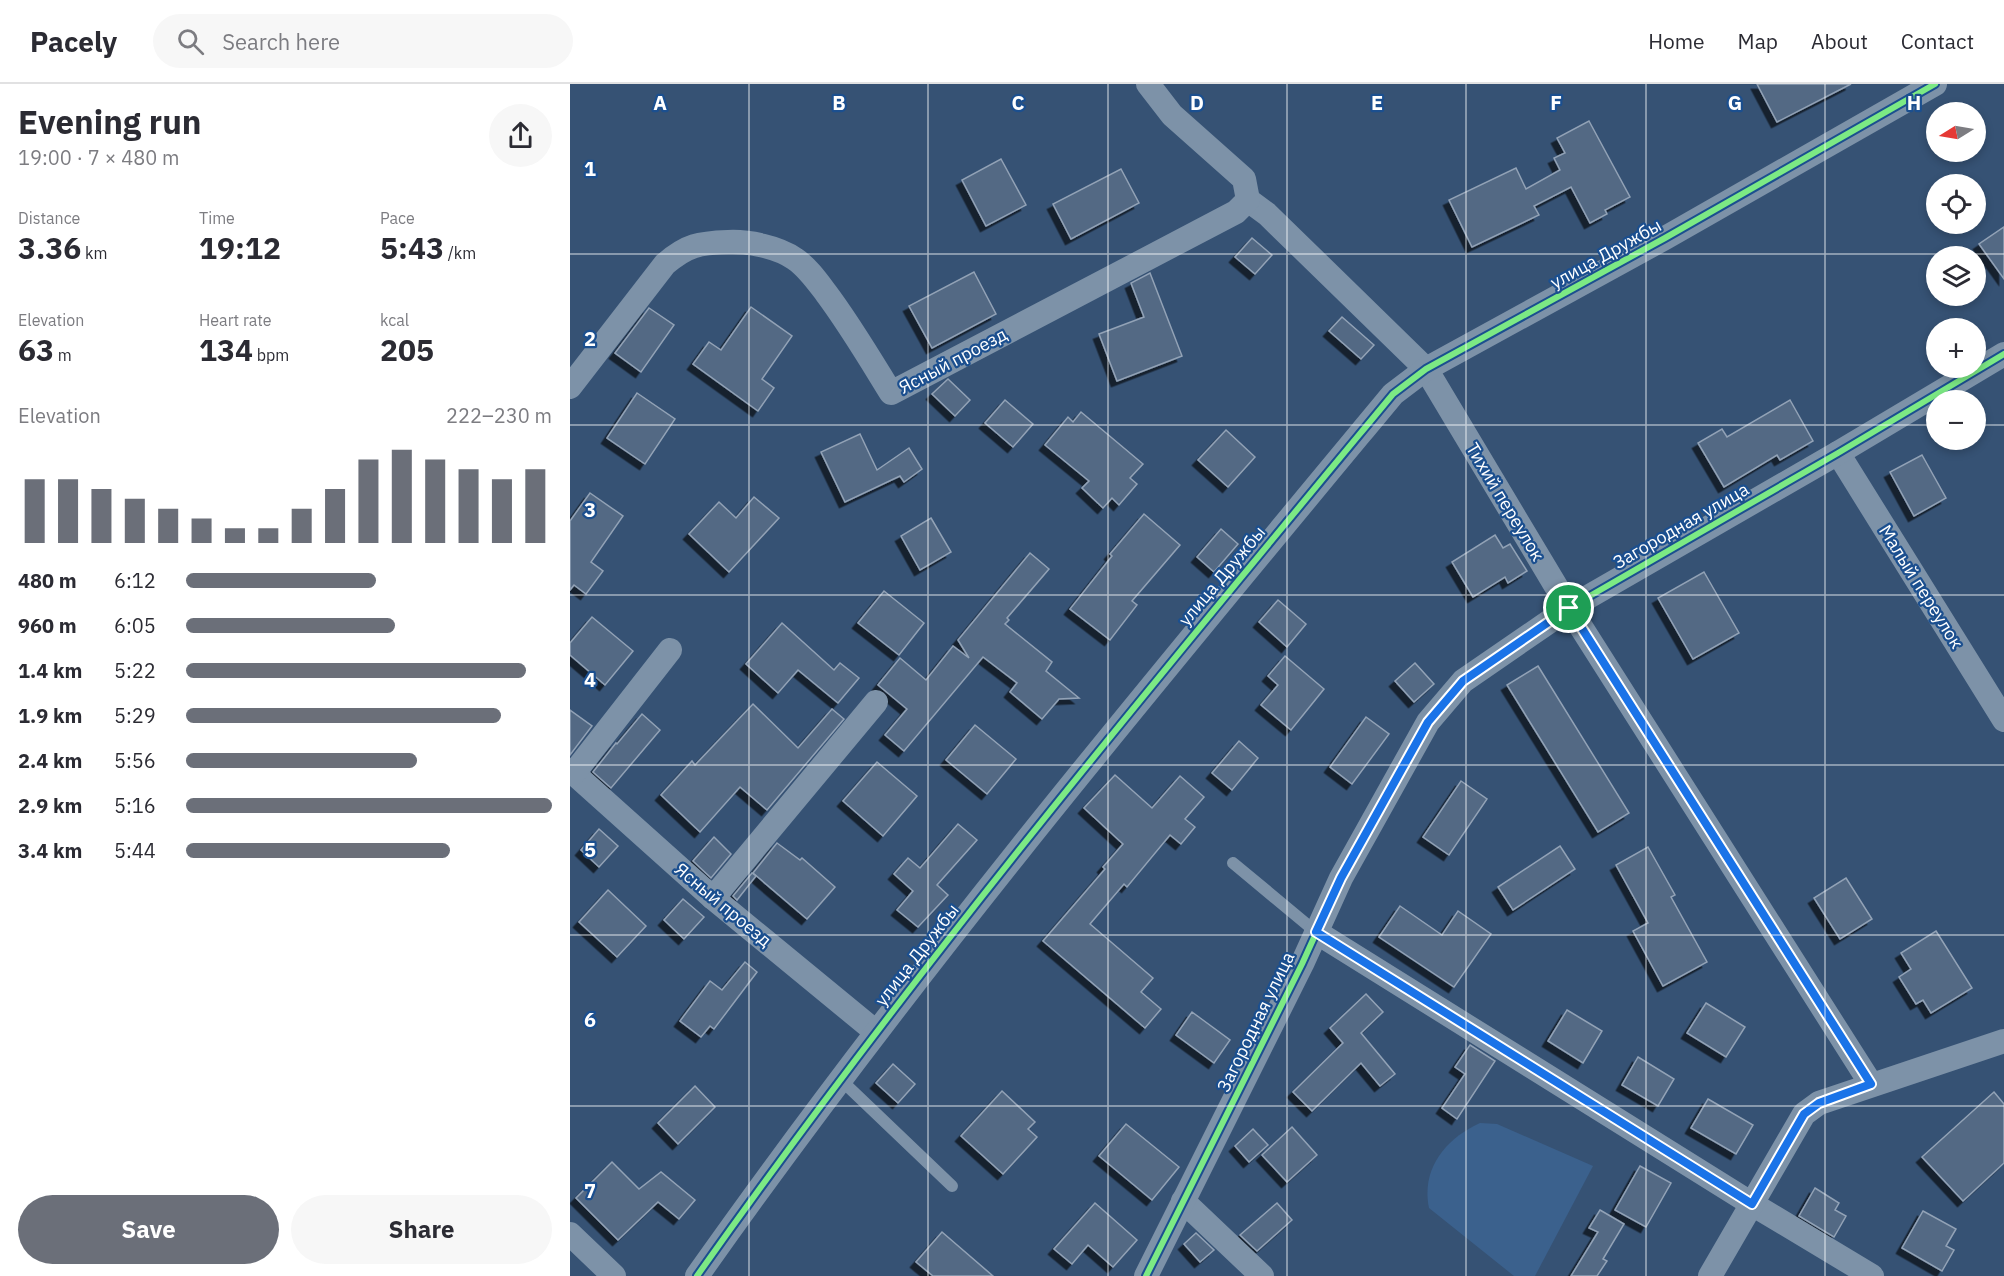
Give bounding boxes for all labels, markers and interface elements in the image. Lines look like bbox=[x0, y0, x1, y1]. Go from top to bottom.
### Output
search box bbox=[153, 14, 573, 68]
text: Pacely bbox=[30, 23, 117, 60]
icon: search bbox=[174, 25, 207, 58]
text: Search here bbox=[222, 27, 340, 56]
text: Home bbox=[1648, 27, 1705, 55]
text: Map bbox=[1738, 27, 1778, 55]
text: About bbox=[1811, 27, 1868, 55]
text: Contact bbox=[1901, 27, 1974, 55]
text: A bbox=[653, 89, 667, 116]
text: B bbox=[832, 89, 846, 116]
text: C bbox=[1011, 89, 1025, 116]
text: D bbox=[1190, 89, 1204, 116]
text: E bbox=[1371, 89, 1383, 116]
text: F bbox=[1550, 89, 1562, 116]
text: G bbox=[1728, 89, 1742, 116]
text: H bbox=[1907, 89, 1921, 116]
text: Evening run bbox=[18, 100, 202, 143]
north arrow bbox=[1926, 102, 1986, 162]
map controls bbox=[1926, 102, 1986, 450]
button: share bbox=[489, 104, 552, 167]
text: 19:00 · 7 × 480 m bbox=[18, 144, 179, 171]
text: 1 bbox=[584, 155, 596, 182]
button: locate bbox=[1926, 174, 1986, 234]
text: Distance bbox=[18, 208, 80, 228]
text: Time bbox=[199, 208, 235, 228]
text: Pace bbox=[380, 208, 415, 228]
street label: улица Дружбы bbox=[1546, 214, 1665, 294]
text: 3.36 bbox=[18, 228, 81, 267]
text: 19:12 bbox=[199, 228, 281, 267]
text: 5:43 bbox=[380, 228, 444, 267]
text: km bbox=[81, 243, 108, 263]
text: /km bbox=[444, 243, 476, 263]
button: layers bbox=[1926, 246, 1986, 306]
text: Elevation bbox=[18, 310, 84, 330]
text: Heart rate bbox=[199, 310, 272, 330]
text: kcal bbox=[380, 310, 409, 330]
button: + bbox=[1926, 318, 1986, 378]
street label: Ясный проезд bbox=[895, 322, 1011, 399]
text: 2 bbox=[584, 325, 596, 352]
text: 63 bbox=[18, 330, 54, 369]
text: 134 bbox=[199, 330, 253, 369]
text: 205 bbox=[380, 330, 434, 369]
text: m bbox=[54, 345, 72, 365]
text: bpm bbox=[253, 345, 289, 365]
button: − bbox=[1926, 390, 1986, 450]
text: Elevation bbox=[18, 402, 101, 429]
text: 222–230 m bbox=[446, 402, 552, 429]
street label: Тихий переулок bbox=[1461, 438, 1550, 565]
street label: Загородная улица bbox=[1609, 477, 1753, 574]
text: 3 bbox=[584, 496, 596, 523]
street label: улица Дружбы bbox=[1173, 521, 1270, 630]
street label: Малый переулок bbox=[1874, 521, 1969, 653]
text: 480 m bbox=[18, 567, 77, 594]
text: 6:12 bbox=[114, 567, 156, 594]
pin bbox=[1543, 582, 1594, 633]
icon: arrive bbox=[1552, 591, 1585, 624]
text: 960 m bbox=[18, 612, 77, 639]
text: 6:05 bbox=[114, 612, 156, 639]
text: 1.4 km bbox=[18, 657, 82, 684]
text: 5:22 bbox=[114, 657, 156, 684]
text: 4 bbox=[584, 666, 596, 693]
text: 1.9 km bbox=[18, 702, 82, 729]
text: 5:29 bbox=[114, 702, 156, 729]
text: 2.4 km bbox=[18, 747, 82, 774]
text: 5:56 bbox=[114, 747, 156, 774]
text: 2.9 km bbox=[18, 792, 82, 819]
text: 5:16 bbox=[114, 792, 156, 819]
text: 5 bbox=[584, 836, 596, 863]
text: 3.4 km bbox=[18, 837, 82, 864]
text: 5:44 bbox=[114, 837, 156, 864]
street label: Ясный проезд bbox=[670, 857, 777, 952]
street label: улица Дружбы bbox=[870, 899, 964, 1010]
street label: Загородная улица bbox=[1212, 948, 1300, 1096]
text: 6 bbox=[584, 1006, 596, 1033]
text: 7 bbox=[584, 1177, 596, 1204]
button: Save bbox=[18, 1195, 279, 1264]
button: Share bbox=[291, 1195, 552, 1264]

